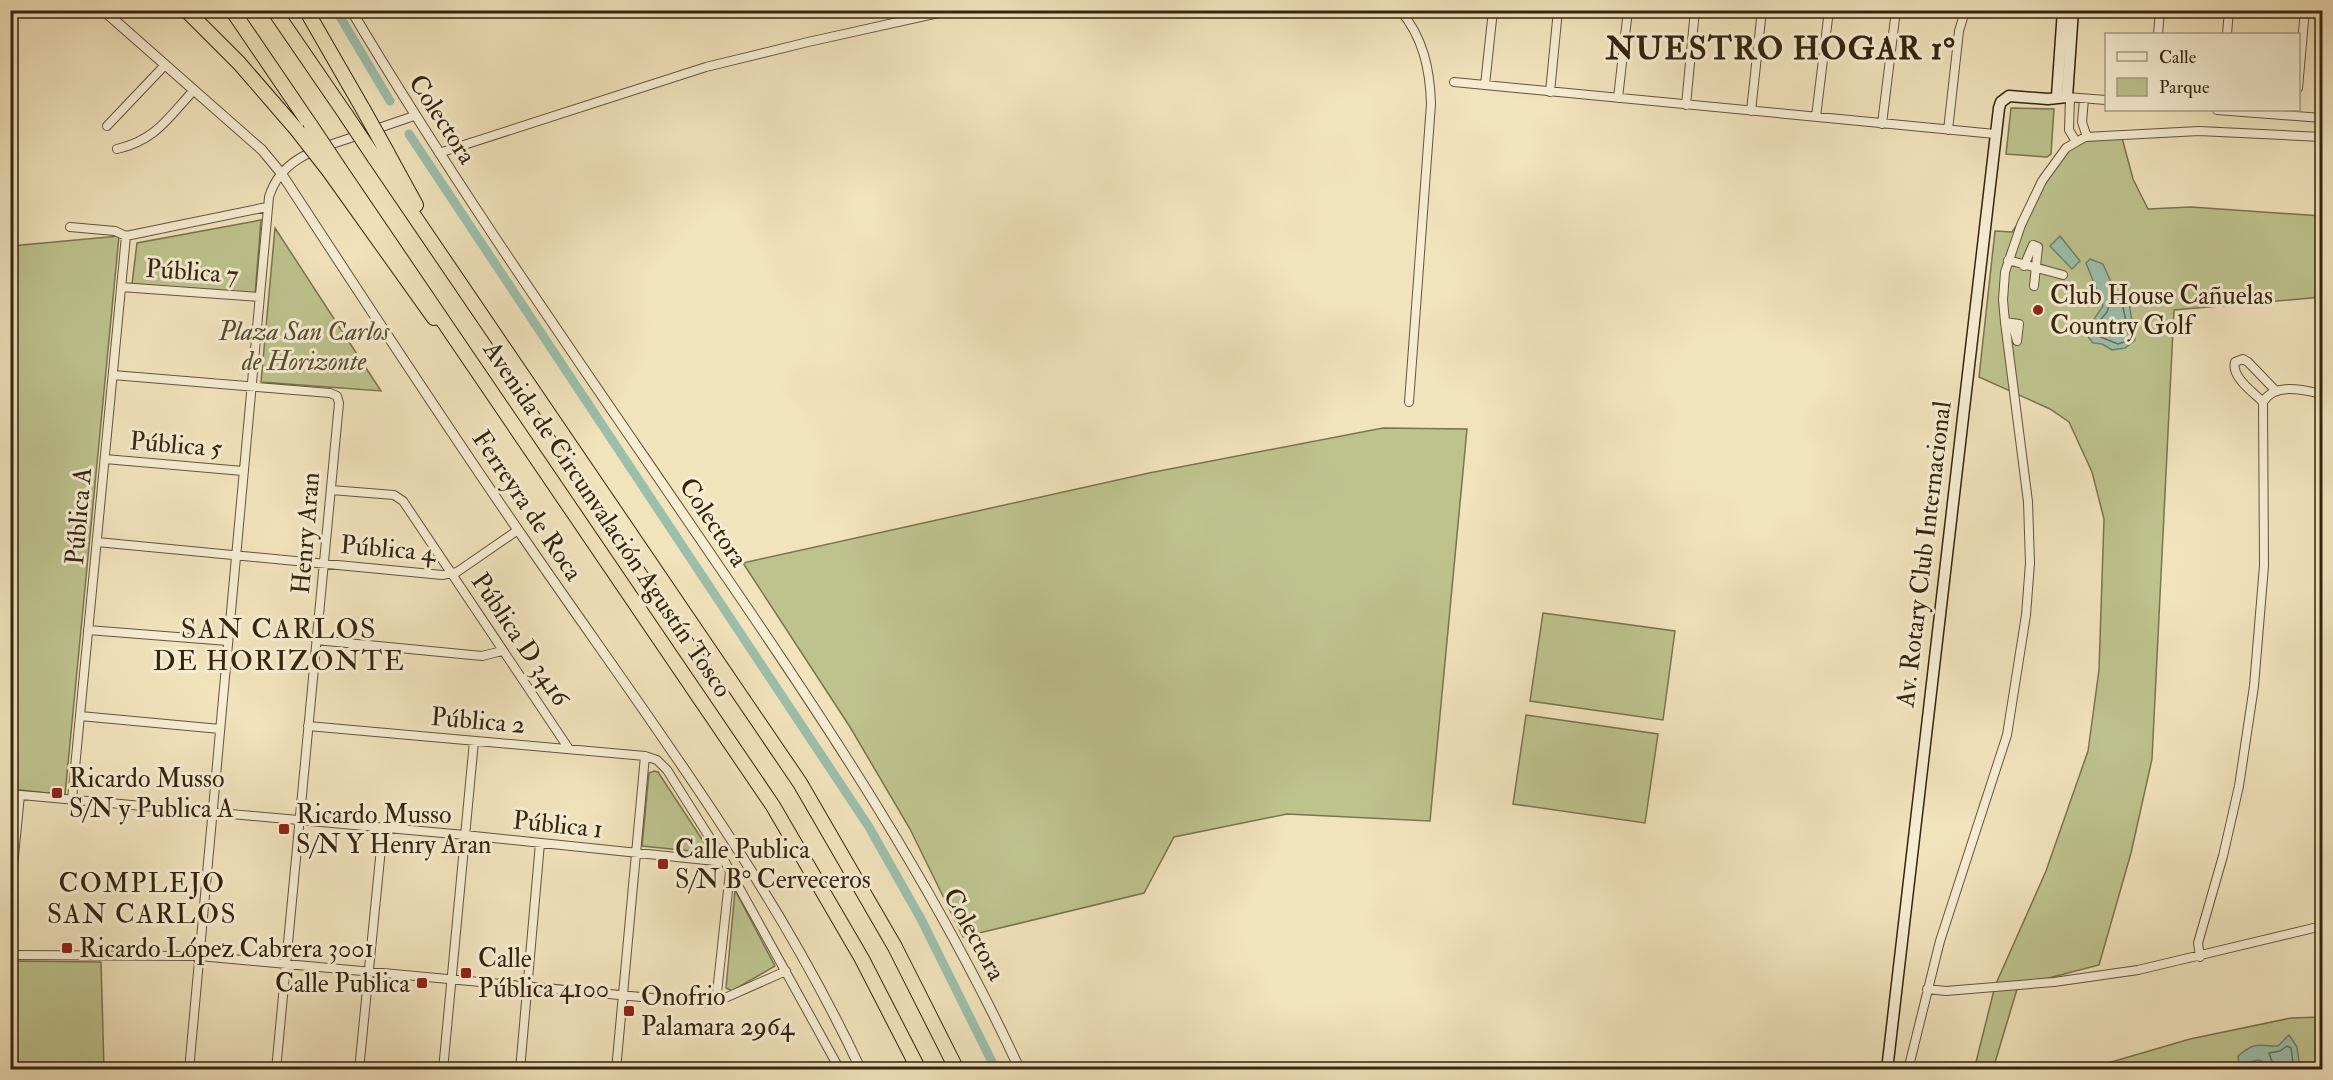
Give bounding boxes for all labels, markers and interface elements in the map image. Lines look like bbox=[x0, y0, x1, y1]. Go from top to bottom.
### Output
district label: NUESTRO HOGAR 1° bbox=[1605, 29, 1956, 69]
legend bbox=[2105, 33, 2300, 111]
text: Calle bbox=[2159, 46, 2197, 69]
street label: Colectora bbox=[401, 69, 483, 171]
text: Parque bbox=[2159, 76, 2210, 99]
street label: Pública 7 bbox=[144, 253, 240, 291]
place label: Club House Cañuelas Country Golf bbox=[2050, 280, 2273, 342]
marker: Club House Cañuelas Country Golf bbox=[2031, 303, 2045, 317]
park label: Plaza San Carlos de Horizonte bbox=[218, 316, 390, 378]
street label: Avenida de Circunvalación Agustín Tosco bbox=[475, 335, 739, 704]
street label: Av. Rotary Club Internacional bbox=[1889, 399, 1959, 710]
street label: Ferreyra de Roca bbox=[465, 424, 590, 587]
street label: Pública 5 bbox=[128, 425, 224, 465]
street label: Pública A bbox=[59, 465, 99, 566]
street label: Henry Aran bbox=[285, 471, 327, 595]
street label: Colectora bbox=[672, 472, 755, 573]
street label: Pública 4 bbox=[339, 529, 438, 569]
street label: Pública D 3416 bbox=[464, 567, 578, 714]
district label: SAN CARLOS DE HORIZONTE bbox=[153, 612, 405, 679]
street label: Pública 2 bbox=[429, 701, 526, 741]
place label: Ricardo Musso S/N y Publica A bbox=[69, 763, 234, 825]
marker: Ricardo Musso S/N y Publica A bbox=[50, 786, 64, 800]
place label: Ricardo Musso S/N Y Henry Aran bbox=[296, 799, 491, 861]
street label: Pública 1 bbox=[511, 804, 605, 846]
marker: Ricardo Musso S/N Y Henry Aran bbox=[277, 822, 291, 836]
place label: Calle Publica S/N B° Cerveceros bbox=[675, 834, 871, 896]
marker: Calle Publica S/N B° Cerveceros bbox=[656, 857, 670, 871]
district label: COMPLEJO SAN CARLOS bbox=[47, 867, 237, 931]
street label: Colectora bbox=[936, 883, 1013, 986]
place label: Ricardo López Cabrera 3001 bbox=[79, 933, 374, 966]
marker: Ricardo López Cabrera 3001 bbox=[60, 941, 74, 955]
place label: Calle Pública 4100 bbox=[478, 943, 609, 1005]
marker: Calle Pública 4100 bbox=[459, 966, 473, 980]
place label: Calle Publica bbox=[275, 968, 410, 1000]
marker: Calle Publica bbox=[415, 976, 429, 990]
place label: Onofrio Palamara 2964 bbox=[641, 981, 795, 1043]
marker: Onofrio Palamara 2964 bbox=[622, 1004, 636, 1018]

